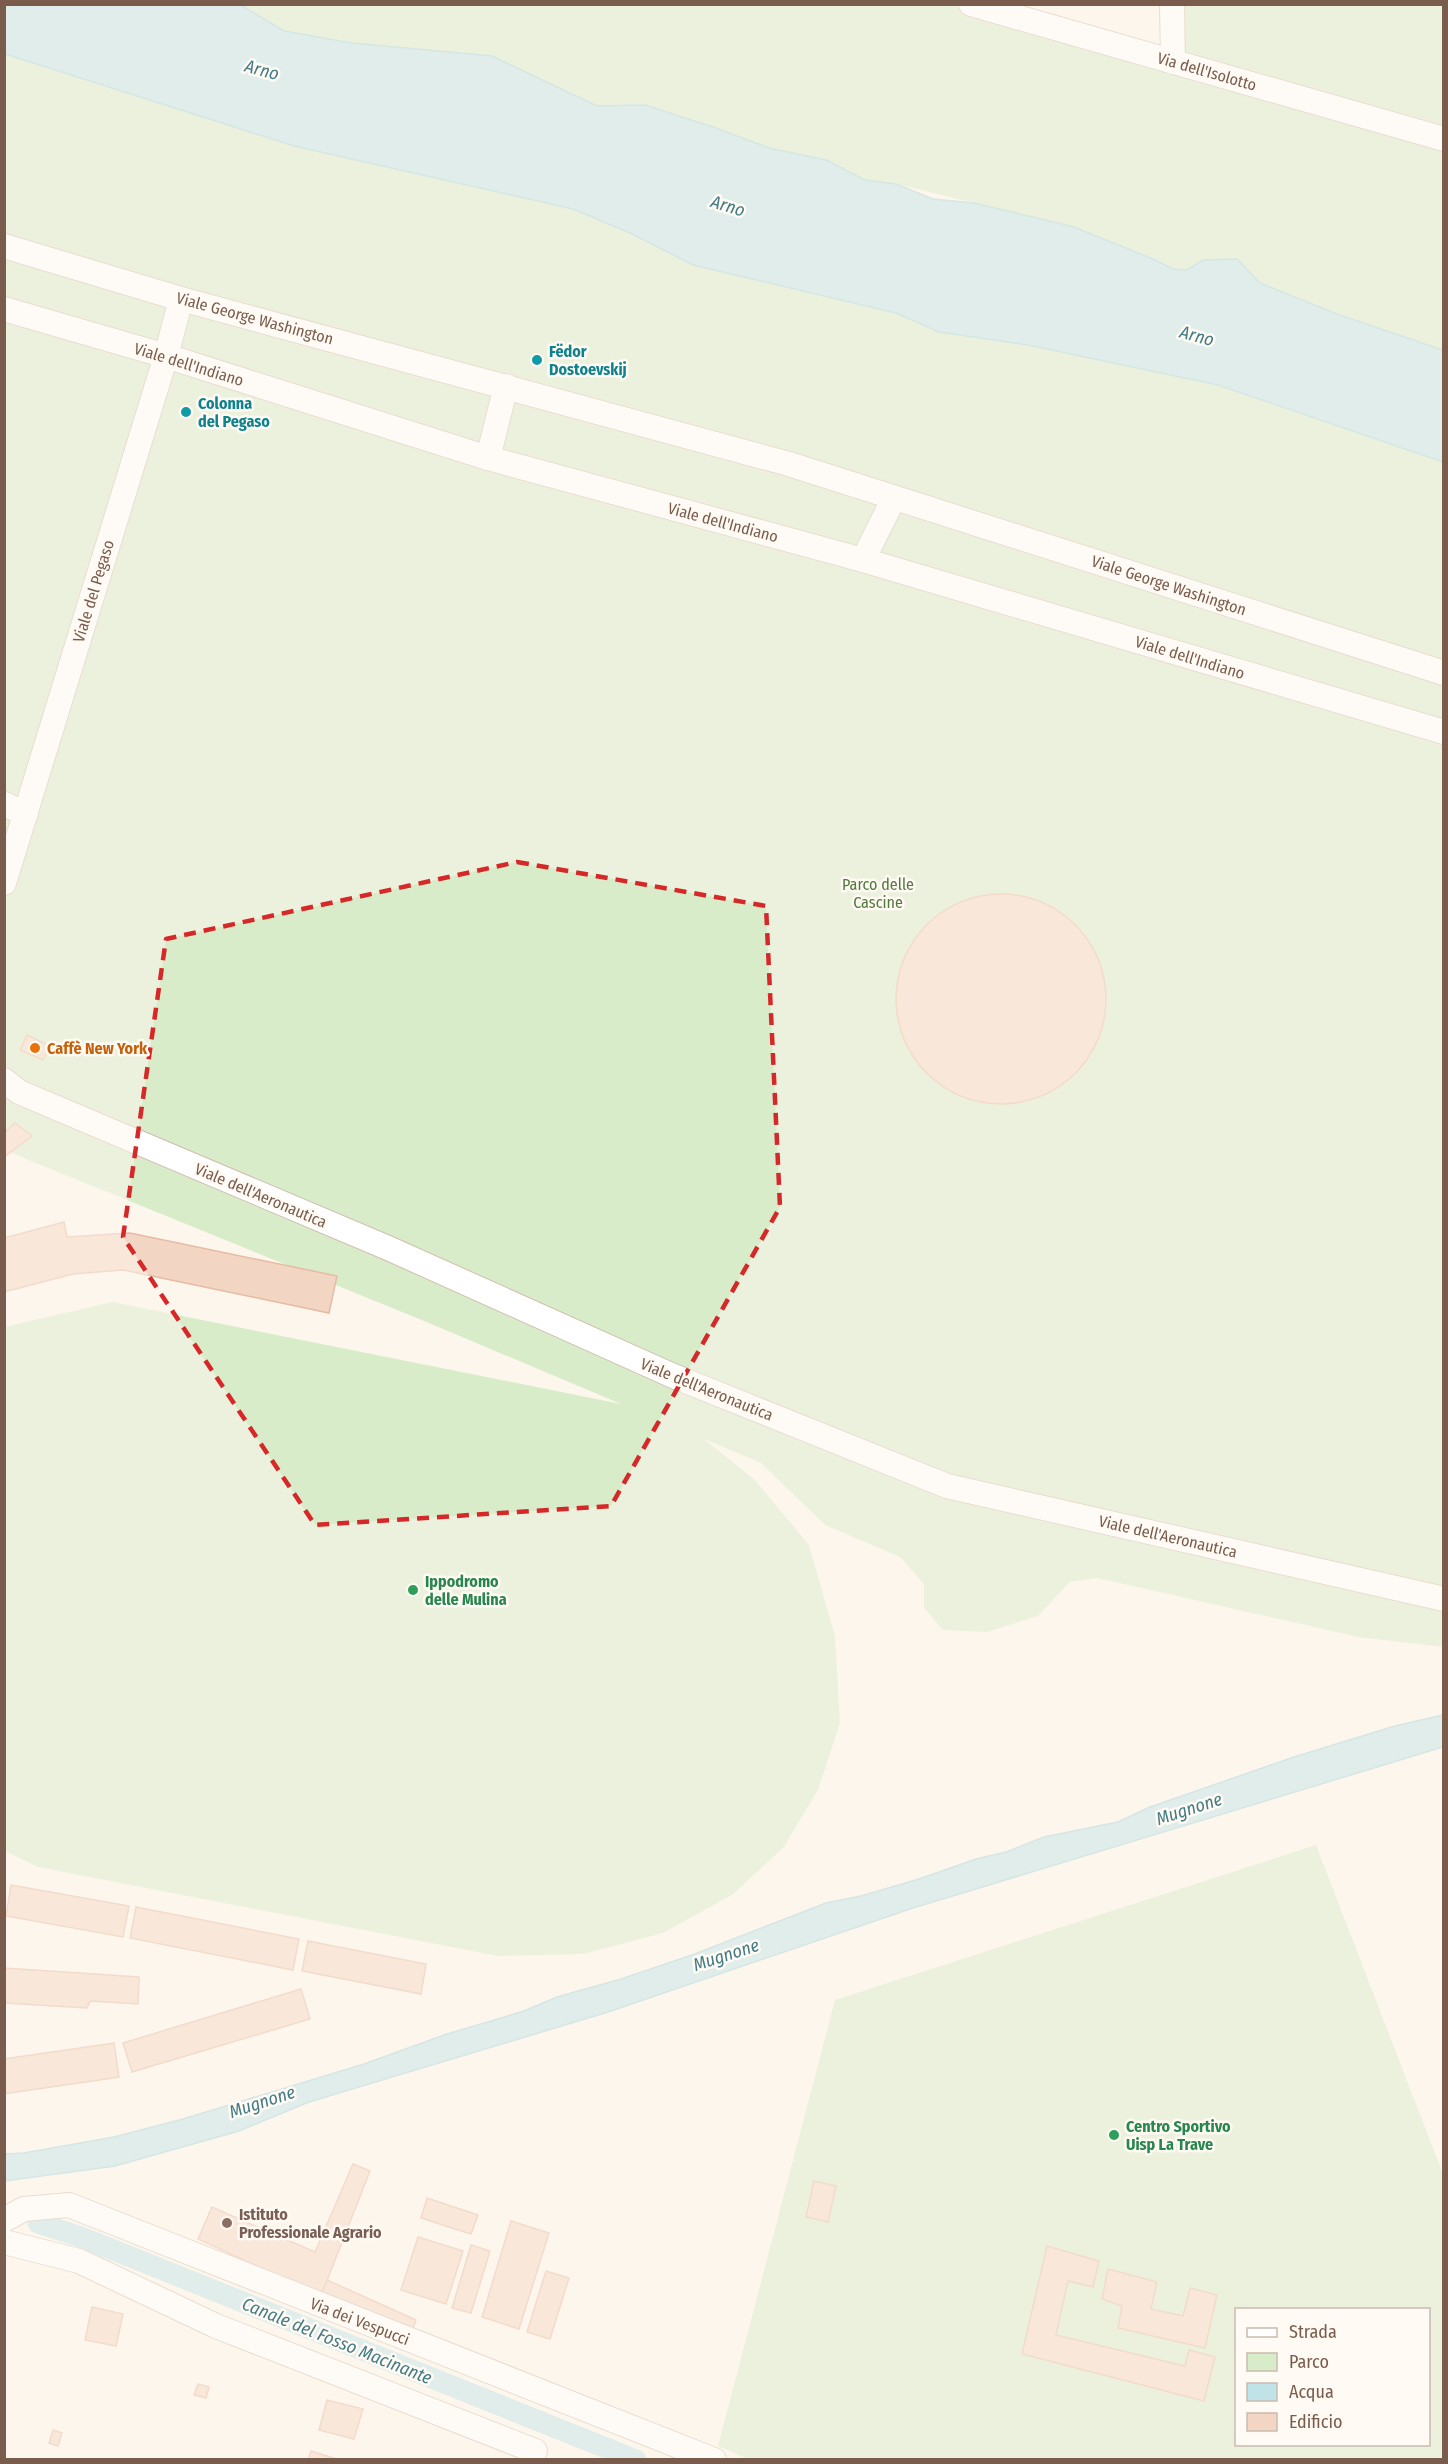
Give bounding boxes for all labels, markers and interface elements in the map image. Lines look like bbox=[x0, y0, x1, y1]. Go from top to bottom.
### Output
street label: Via dell'Isolotto bbox=[1155, 48, 1259, 95]
water label: Arno bbox=[242, 55, 281, 85]
water label: Arno bbox=[707, 190, 748, 222]
street label: Viale George Washington bbox=[174, 288, 335, 349]
water label: Arno bbox=[1177, 321, 1216, 351]
street label: Viale dell'Indiano bbox=[132, 339, 246, 390]
place label: Fëdor Dostoevskij bbox=[549, 342, 627, 379]
marker: Fëdor Dostoevskij bbox=[530, 353, 544, 367]
place label: Colonna del Pegaso bbox=[198, 394, 270, 431]
marker: Colonna del Pegaso bbox=[179, 405, 193, 419]
street label: Viale dell'Indiano bbox=[666, 499, 780, 546]
street label: Viale del Pegaso bbox=[69, 538, 118, 645]
street label: Viale George Washington bbox=[1089, 551, 1249, 620]
street label: Viale dell'Indiano bbox=[1133, 632, 1247, 683]
park label: Parco delle Cascine bbox=[842, 875, 914, 912]
place label: Caffè New York bbox=[47, 1039, 148, 1058]
marker: Caffè New York bbox=[28, 1041, 42, 1055]
street label: Viale dell'Aeronautica bbox=[192, 1159, 330, 1232]
street label: Viale dell'Aeronautica bbox=[638, 1354, 776, 1425]
street label: Viale dell'Aeronautica bbox=[1097, 1511, 1239, 1562]
place label: Ippodromo delle Mulina bbox=[425, 1572, 507, 1609]
marker: Ippodromo delle Mulina bbox=[406, 1583, 420, 1597]
water label: Mugnone bbox=[1153, 1788, 1225, 1830]
water label: Mugnone bbox=[690, 1934, 762, 1976]
water label: Mugnone bbox=[226, 2081, 298, 2123]
place label: Centro Sportivo Uisp La Trave bbox=[1126, 2117, 1231, 2154]
marker: Centro Sportivo Uisp La Trave bbox=[1107, 2128, 1121, 2142]
place label: Istituto Professionale Agrario bbox=[239, 2205, 382, 2242]
marker: Istituto Professionale Agrario bbox=[220, 2216, 234, 2230]
water label: Canale del Fosso Macinante bbox=[239, 2293, 436, 2389]
street label: Via dei Vespucci bbox=[307, 2294, 412, 2349]
legend bbox=[1235, 2308, 1430, 2446]
text: Strada bbox=[1289, 2321, 1337, 2343]
text: Parco bbox=[1289, 2351, 1329, 2373]
text: Acqua bbox=[1289, 2381, 1334, 2403]
text: Edificio bbox=[1289, 2411, 1342, 2433]

